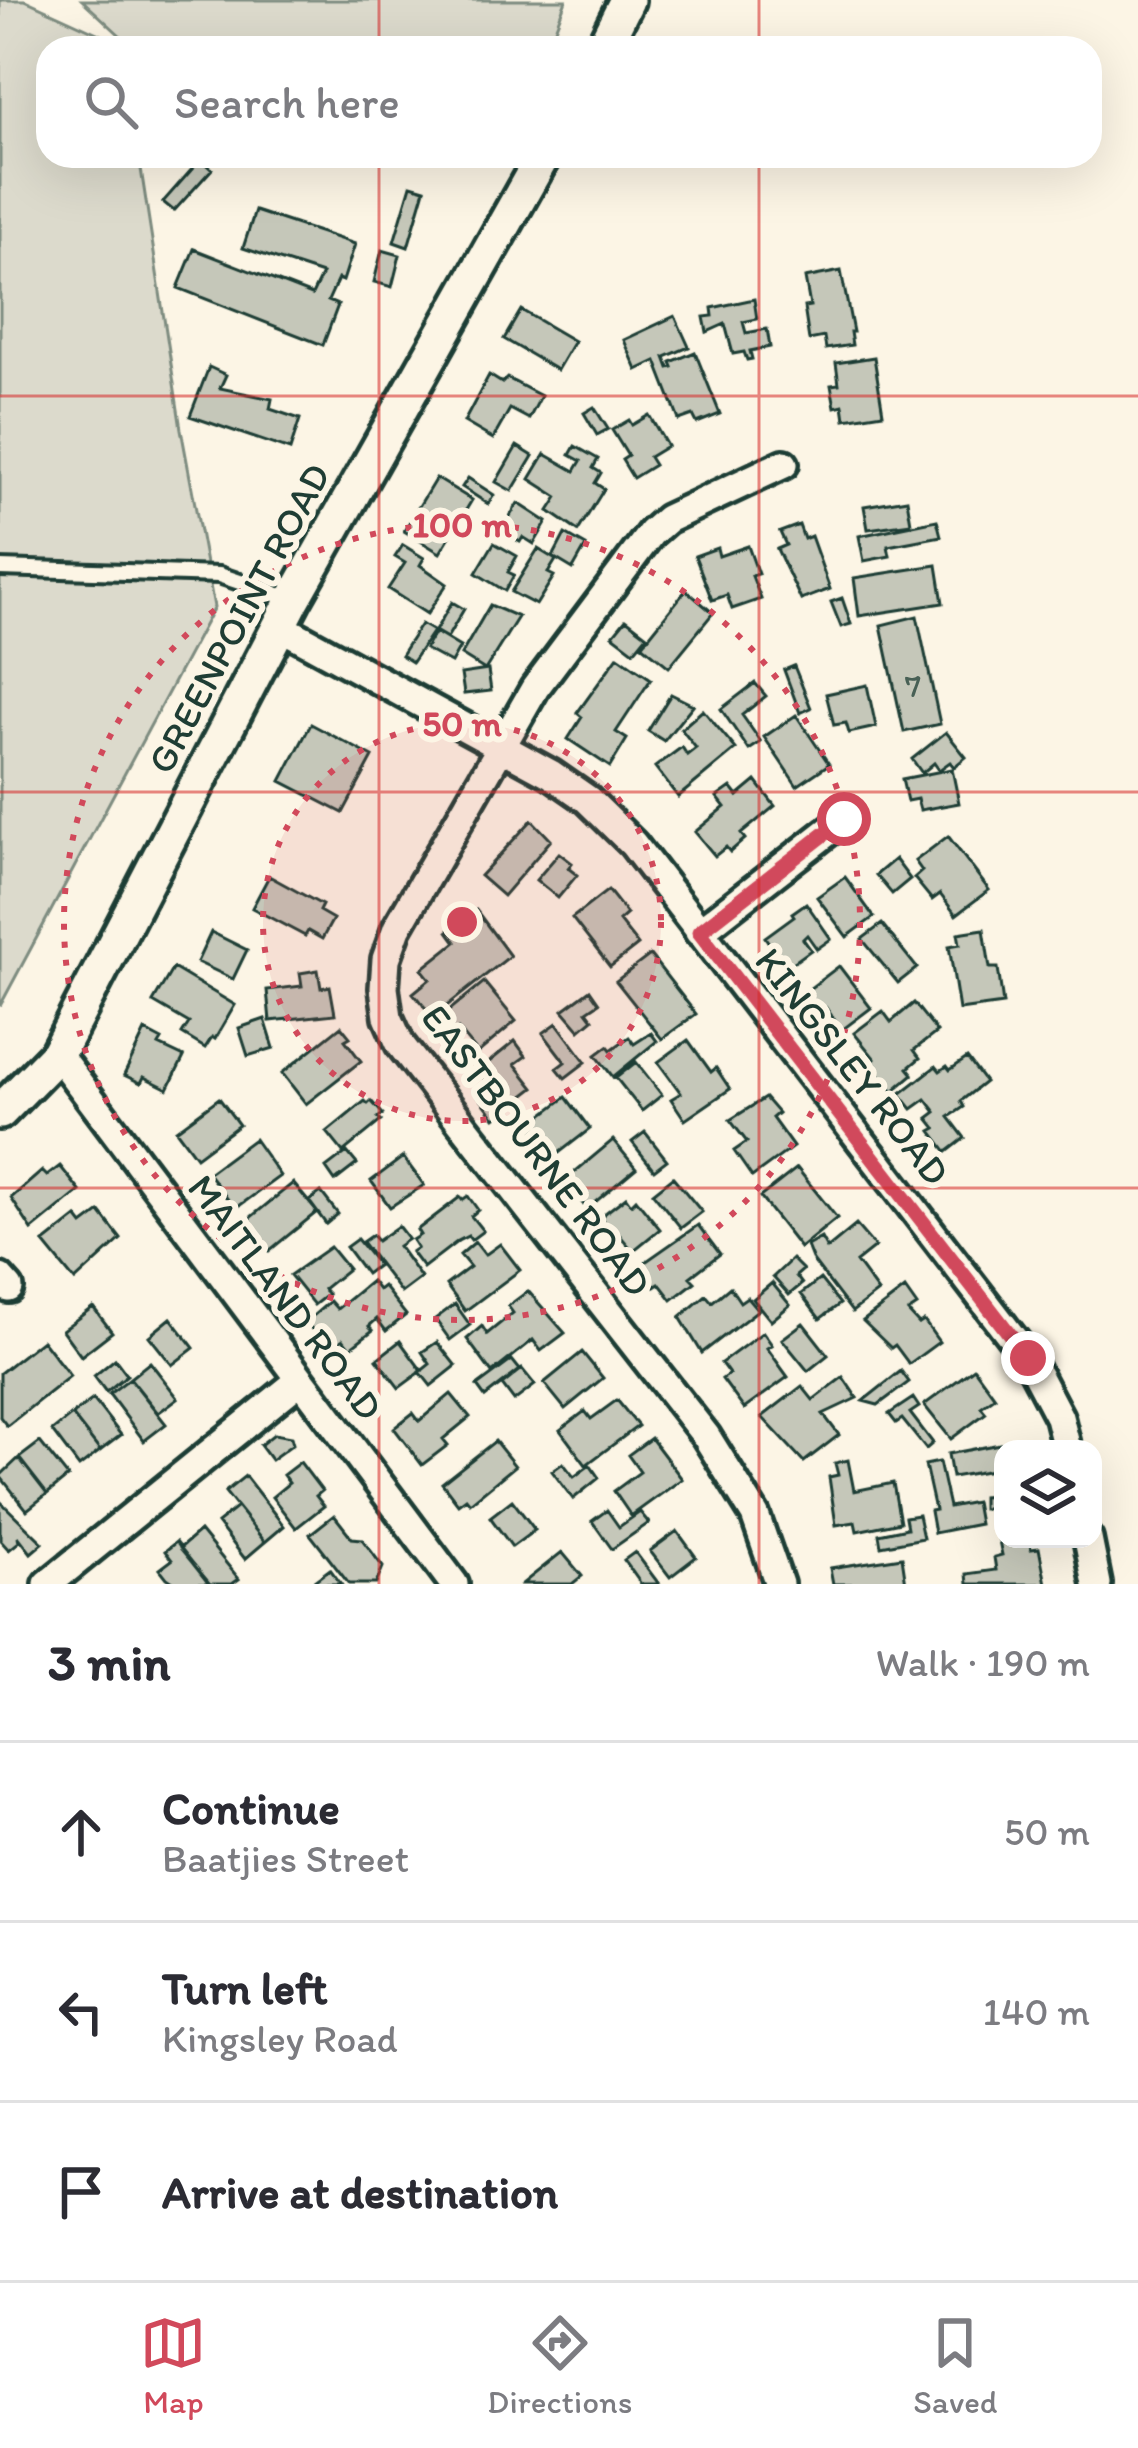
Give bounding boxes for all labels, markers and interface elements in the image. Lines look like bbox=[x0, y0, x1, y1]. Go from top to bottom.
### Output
search box bbox=[36, 36, 1102, 168]
icon: search bbox=[78, 69, 144, 135]
text: Search here bbox=[174, 75, 400, 129]
street label: GREENPOINT ROAD bbox=[137, 455, 340, 781]
text: 100 m bbox=[412, 503, 512, 546]
house number: 7 bbox=[905, 666, 921, 705]
text: 50 m bbox=[422, 702, 502, 745]
route start bbox=[817, 792, 871, 846]
centre of rings bbox=[441, 901, 483, 943]
street label: KINGSLEY ROAD bbox=[745, 938, 960, 1194]
street label: EASTBOURNE ROAD bbox=[412, 995, 662, 1306]
street label: MAITLAND ROAD bbox=[178, 1165, 393, 1429]
route end bbox=[1001, 1331, 1055, 1385]
map controls bbox=[994, 1440, 1102, 1548]
button: layers bbox=[994, 1440, 1102, 1548]
text: 3 min bbox=[48, 1632, 170, 1693]
text: Walk · 190 m bbox=[876, 1639, 1090, 1686]
text: Continue bbox=[162, 1781, 340, 1835]
icon: ahead bbox=[48, 1799, 114, 1865]
text: 50 m bbox=[1004, 1808, 1090, 1855]
text: Baatjies Street bbox=[162, 1835, 409, 1882]
text: Turn left bbox=[162, 1961, 328, 2015]
icon: left bbox=[48, 1979, 114, 2045]
text: 140 m bbox=[983, 1988, 1090, 2035]
text: Kingsley Road bbox=[162, 2015, 398, 2062]
icon: arrive bbox=[48, 2159, 114, 2225]
text: Arrive at destination bbox=[162, 2165, 558, 2219]
tab: Map bbox=[140, 2310, 206, 2421]
tab: Directions bbox=[487, 2310, 632, 2421]
tab: Saved bbox=[913, 2310, 998, 2421]

